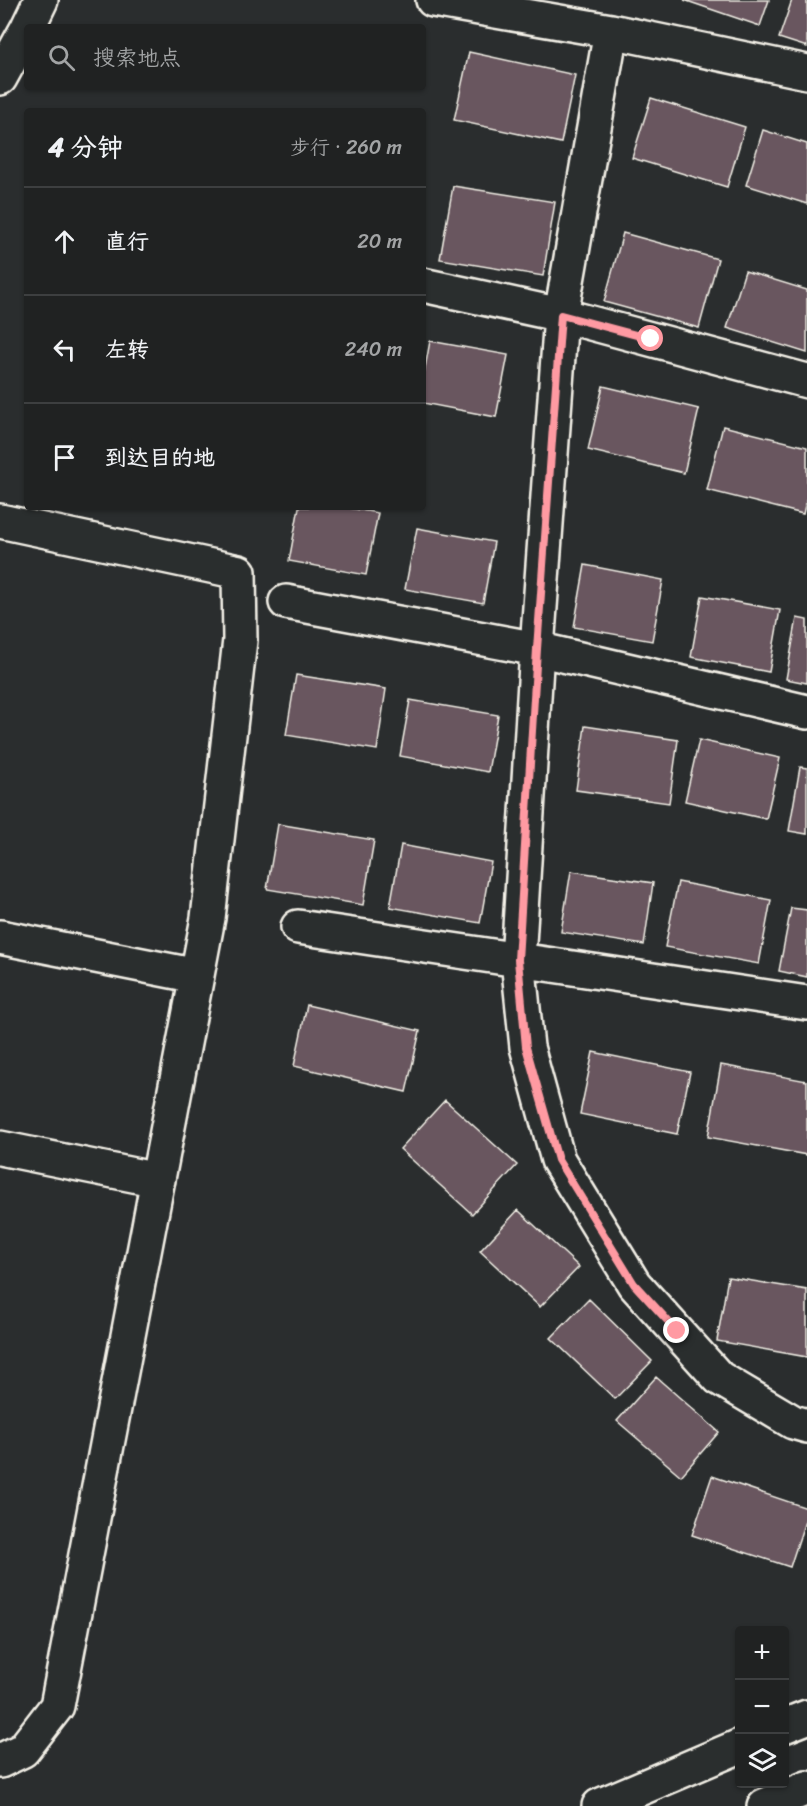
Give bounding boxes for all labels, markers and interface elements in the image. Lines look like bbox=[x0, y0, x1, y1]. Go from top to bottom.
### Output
search box bbox=[24, 24, 426, 90]
text: 搜索地点 bbox=[93, 38, 181, 77]
icon: search bbox=[45, 41, 78, 74]
text: 4 分钟 bbox=[48, 124, 123, 170]
text: 步行 · 260 m bbox=[290, 130, 402, 165]
text: 直行 bbox=[105, 222, 149, 261]
text: 20 m bbox=[357, 224, 402, 259]
icon: ahead bbox=[48, 225, 81, 258]
route start bbox=[637, 325, 663, 351]
text: 左转 bbox=[105, 330, 149, 369]
text: 240 m bbox=[345, 332, 402, 367]
icon: left bbox=[48, 333, 81, 366]
text: 到达目的地 bbox=[105, 438, 215, 477]
icon: arrive bbox=[48, 441, 81, 474]
route end bbox=[663, 1317, 689, 1343]
map controls bbox=[735, 1626, 789, 1788]
button: + bbox=[735, 1626, 789, 1680]
button: − bbox=[735, 1680, 789, 1734]
button: layers bbox=[735, 1734, 789, 1788]

